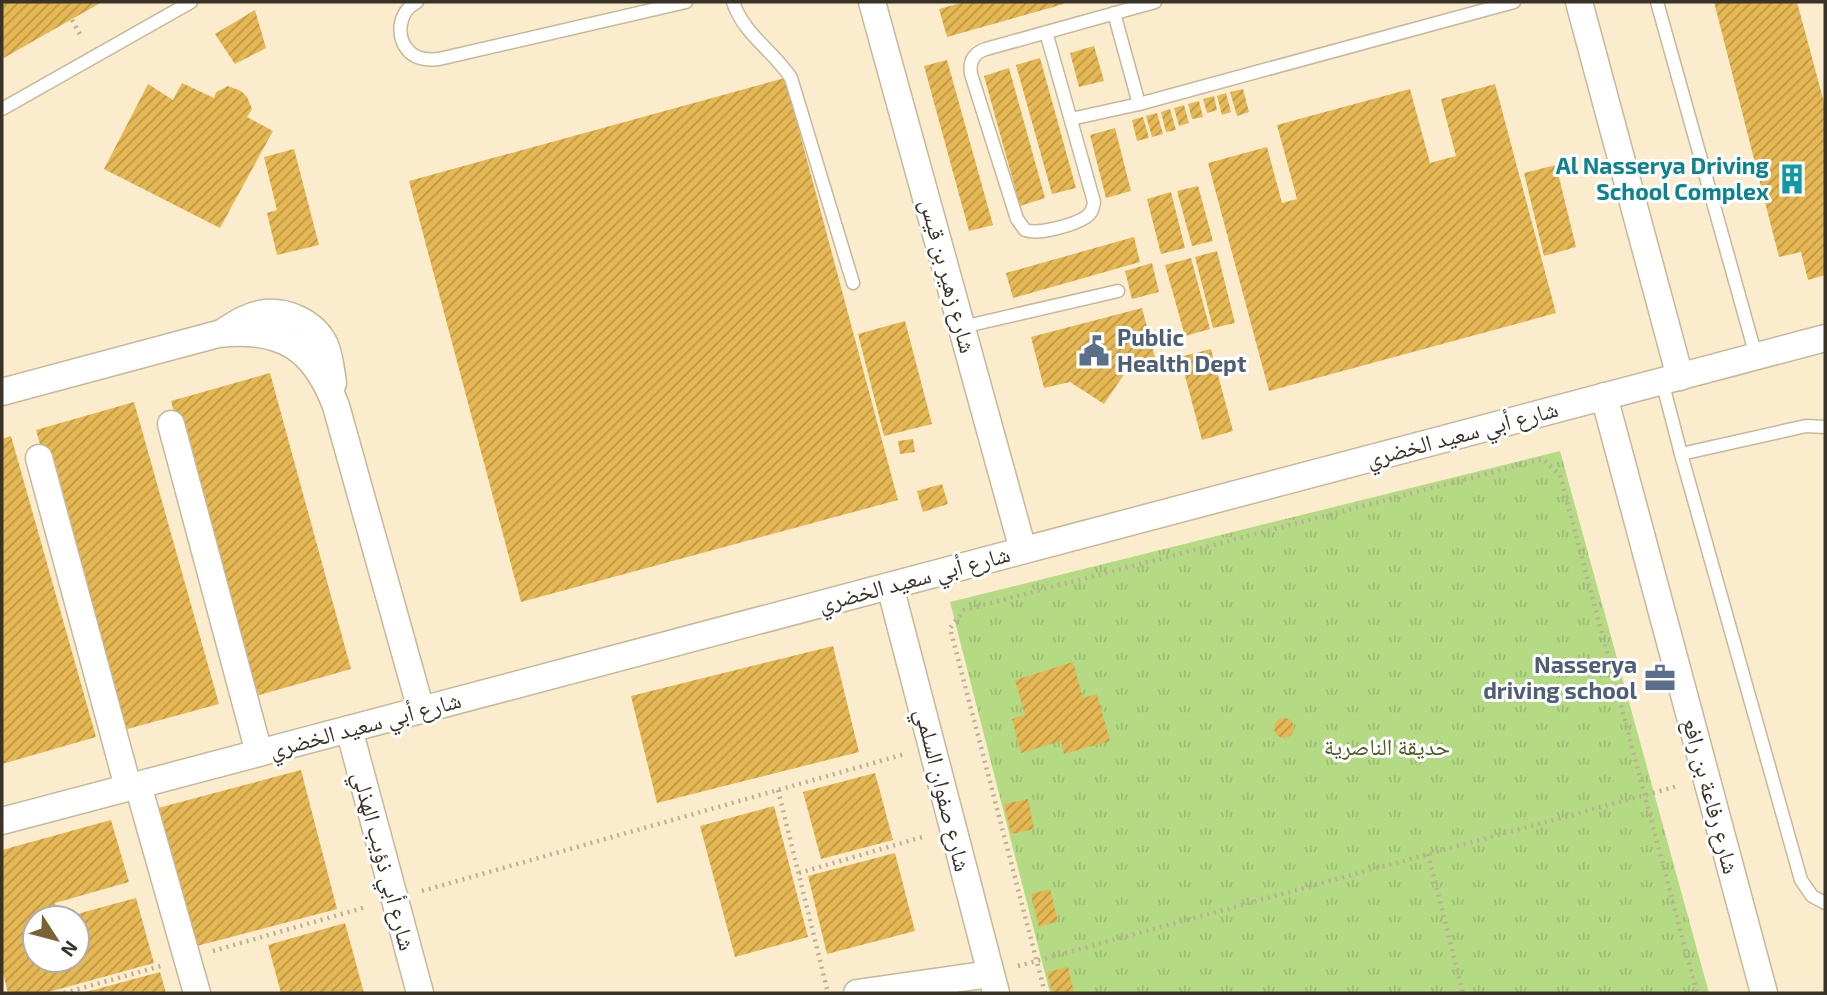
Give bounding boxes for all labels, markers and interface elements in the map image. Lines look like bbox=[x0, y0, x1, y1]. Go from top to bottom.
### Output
place label: Al Nasserya Driving School Complex bbox=[1556, 151, 1770, 205]
building icon: Al Nasserya Driving School Complex bbox=[1775, 162, 1809, 196]
street label: شارع زهير بن قيس bbox=[913, 196, 983, 356]
place label: Public Health Dept bbox=[1117, 323, 1246, 377]
public building icon: Public Health Dept bbox=[1077, 334, 1111, 368]
street label: شارع أبي سعيد الخضري bbox=[1363, 394, 1562, 478]
street label: شارع أبي سعيد الخضري bbox=[815, 539, 1014, 623]
place label: Nasserya driving school bbox=[1483, 650, 1637, 704]
office icon: Nasserya driving school bbox=[1643, 661, 1677, 695]
street label: شارع أبي سعيد الخضري bbox=[266, 685, 465, 769]
street label: شارع صفوان السلمي bbox=[904, 705, 978, 876]
street label: شارع رفاعة بن رافع bbox=[1676, 715, 1746, 877]
park label: حديقة الناصرية bbox=[1324, 732, 1450, 760]
street label: شارع أبي ذؤيب الهذلي bbox=[342, 768, 422, 955]
north arrow bbox=[21, 904, 91, 974]
text: N bbox=[57, 937, 83, 962]

